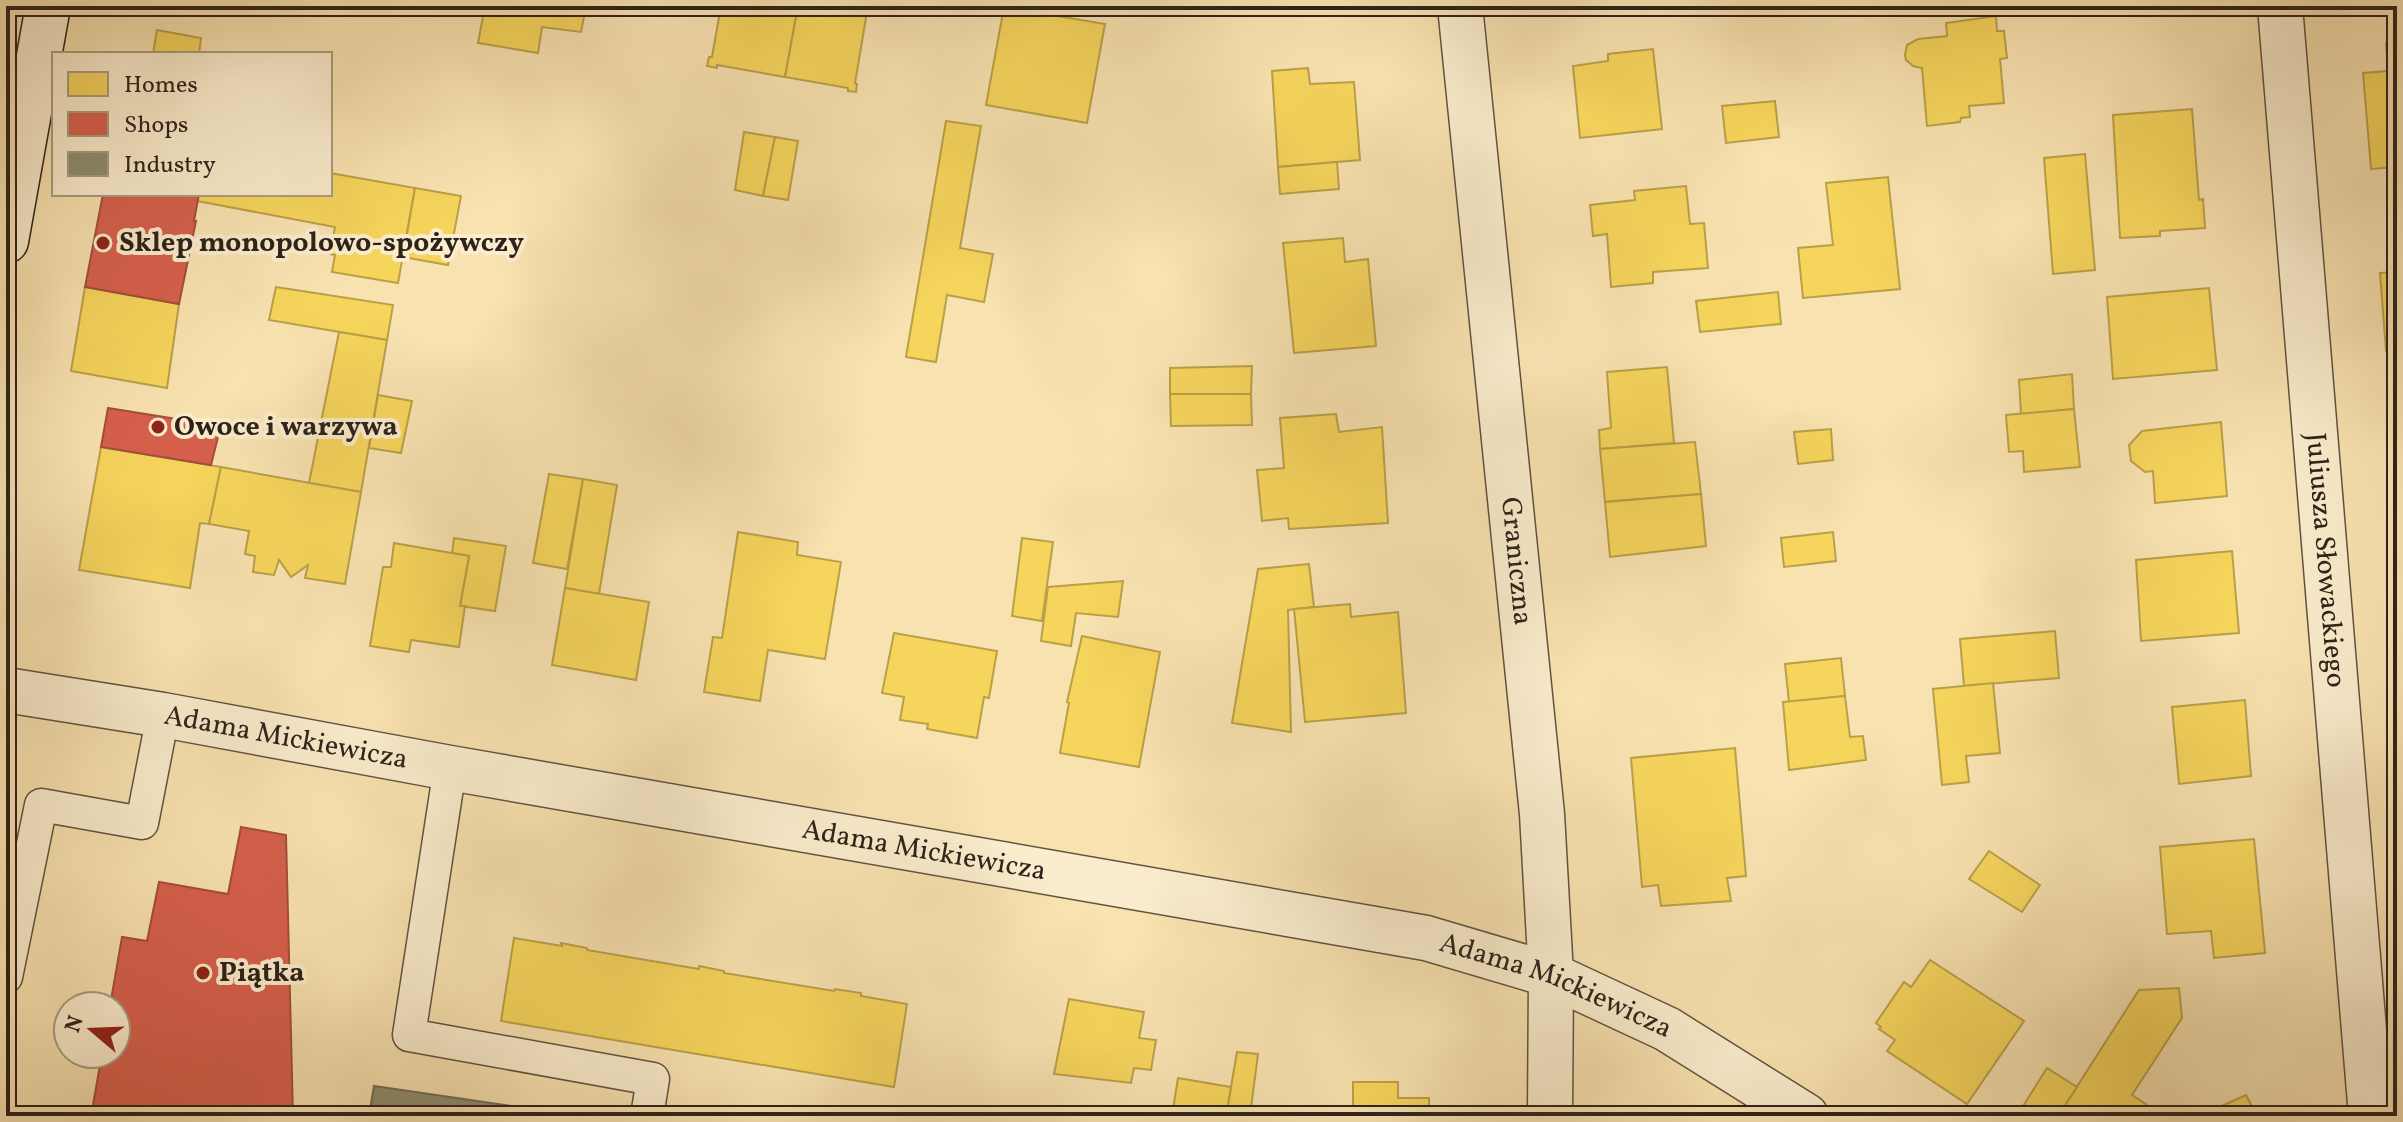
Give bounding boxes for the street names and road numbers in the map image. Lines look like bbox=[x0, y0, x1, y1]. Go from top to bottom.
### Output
street label: Juliusza Słowackiego bbox=[2296, 431, 2355, 689]
street label: Graniczna bbox=[1490, 495, 1542, 627]
street label: Adama Mickiewicza bbox=[161, 696, 411, 779]
street label: Adama Mickiewicza bbox=[799, 810, 1049, 891]
street label: Adama Mickiewicza bbox=[1435, 924, 1679, 1048]

